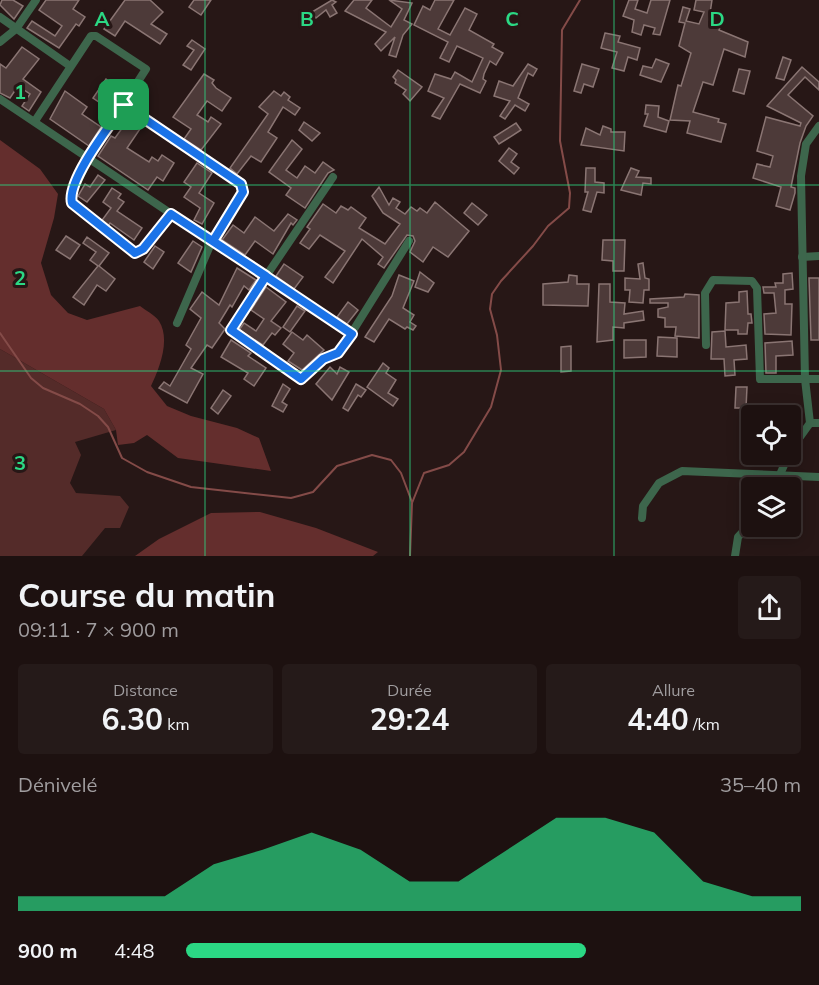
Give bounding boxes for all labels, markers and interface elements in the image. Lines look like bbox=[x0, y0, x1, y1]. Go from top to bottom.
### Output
text: A bbox=[95, 6, 110, 31]
text: B bbox=[300, 6, 314, 31]
text: C bbox=[505, 6, 519, 31]
text: D bbox=[709, 6, 725, 31]
text: 1 bbox=[14, 79, 26, 104]
pin bbox=[98, 79, 149, 130]
icon: arrive bbox=[107, 88, 140, 121]
text: 2 bbox=[14, 265, 26, 290]
map controls bbox=[741, 405, 801, 537]
button: locate bbox=[741, 405, 801, 465]
text: 3 bbox=[14, 450, 26, 475]
button: layers bbox=[741, 477, 801, 537]
text: Course du matin bbox=[18, 574, 275, 615]
button: share bbox=[738, 576, 801, 639]
text: 09:11 · 7 × 900 m bbox=[18, 617, 179, 642]
text: Distance bbox=[113, 680, 178, 700]
text: Durée bbox=[387, 680, 432, 700]
text: Allure bbox=[652, 680, 695, 700]
text: 6.30 bbox=[102, 700, 163, 738]
text: 29:24 bbox=[370, 700, 449, 738]
text: 4:40 bbox=[627, 700, 689, 738]
text: km bbox=[163, 714, 189, 734]
text: /km bbox=[689, 714, 720, 734]
text: Dénivelé bbox=[18, 772, 97, 797]
text: 35–40 m bbox=[720, 772, 801, 797]
text: 900 m bbox=[18, 938, 77, 963]
text: 4:48 bbox=[114, 938, 155, 963]

